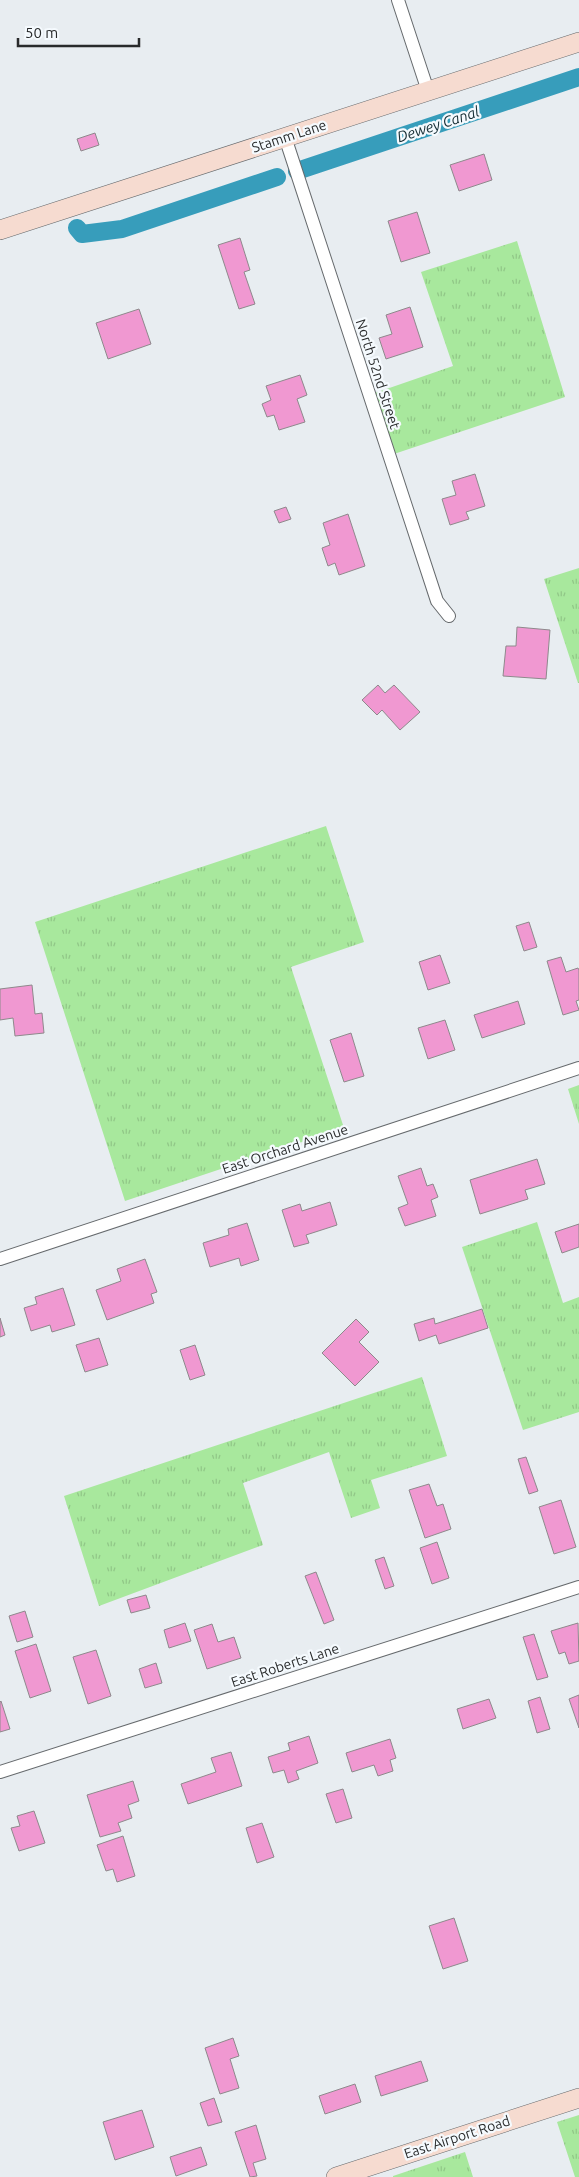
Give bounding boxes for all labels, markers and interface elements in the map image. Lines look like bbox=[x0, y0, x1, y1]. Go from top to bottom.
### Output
scale bar bbox=[18, 15, 139, 47]
text: 50 m bbox=[25, 24, 58, 41]
water label: Dewey Canal bbox=[395, 102, 482, 145]
street label: Stamm Lane bbox=[250, 116, 328, 156]
street label: North 52nd Street bbox=[353, 317, 403, 431]
street label: East Orchard Avenue bbox=[220, 1121, 350, 1177]
street label: East Roberts Lane bbox=[229, 1640, 341, 1690]
street label: East Airport Road bbox=[402, 2112, 512, 2162]

